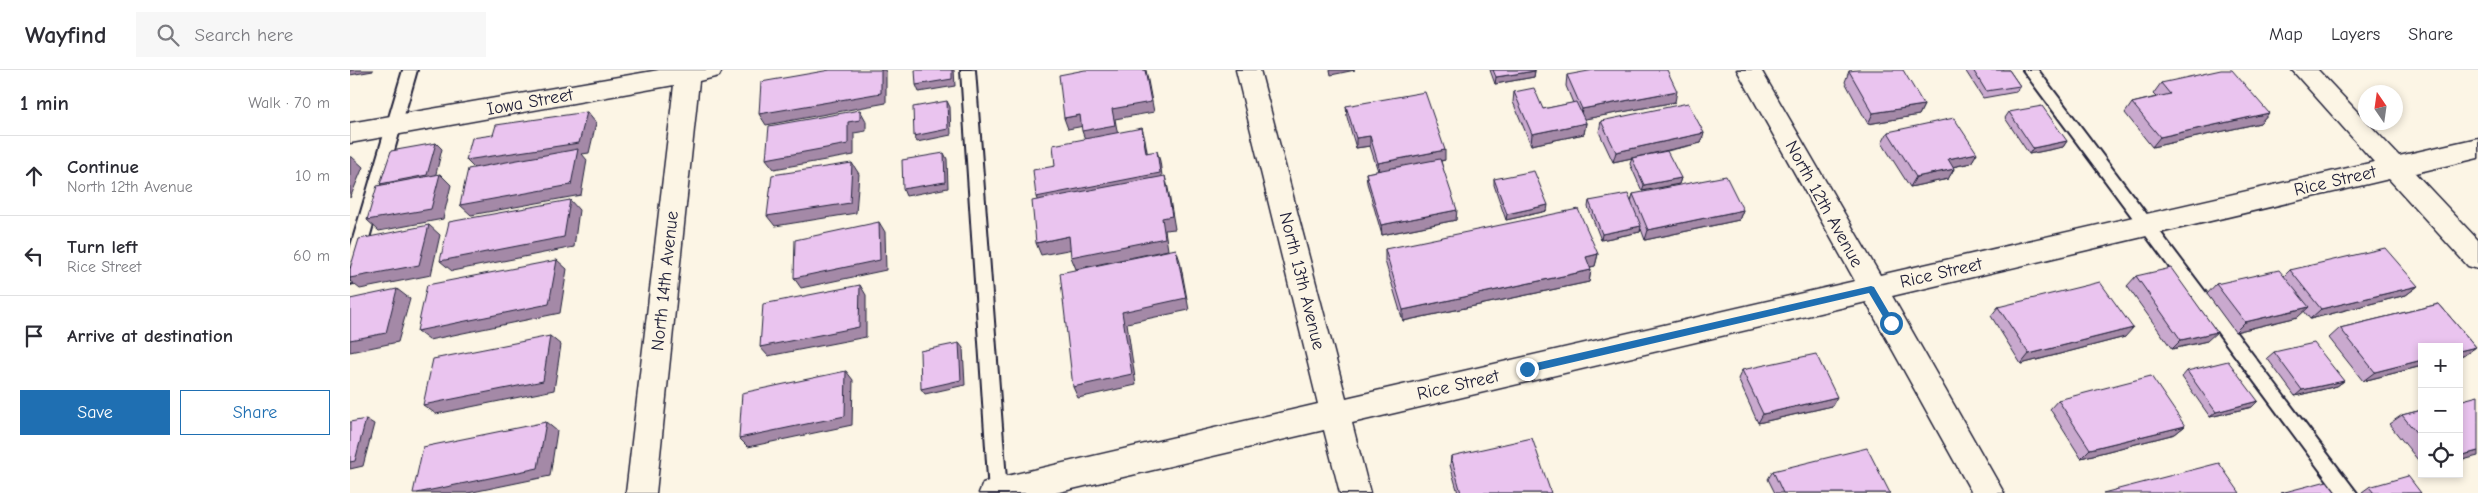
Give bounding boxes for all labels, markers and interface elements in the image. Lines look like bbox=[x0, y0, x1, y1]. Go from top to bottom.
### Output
search box bbox=[136, 12, 486, 57]
text: Wayfind bbox=[25, 21, 106, 49]
icon: search bbox=[154, 21, 182, 49]
text: Search here bbox=[194, 24, 293, 46]
text: Map bbox=[2269, 24, 2303, 45]
text: Layers bbox=[2331, 24, 2380, 45]
text: Share bbox=[2408, 24, 2453, 45]
street label: Iowa Street bbox=[485, 84, 576, 120]
north arrow bbox=[2358, 85, 2403, 130]
text: 1 min bbox=[20, 91, 69, 115]
text: Walk · 70 m bbox=[248, 94, 330, 112]
street label: North 12th Avenue bbox=[1781, 137, 1867, 271]
text: Continue bbox=[67, 156, 139, 178]
street label: Rice Street bbox=[2292, 161, 2379, 201]
icon: ahead bbox=[20, 162, 48, 190]
text: 10 m bbox=[295, 167, 330, 185]
text: North 12th Avenue bbox=[67, 178, 193, 196]
street label: North 14th Avenue bbox=[647, 210, 683, 352]
street label: North 13th Avenue bbox=[1275, 210, 1329, 352]
text: Turn left bbox=[67, 236, 138, 258]
icon: left bbox=[20, 242, 48, 270]
text: 60 m bbox=[293, 247, 330, 265]
street label: Rice Street bbox=[1898, 253, 1985, 293]
text: Rice Street bbox=[67, 258, 141, 276]
route start bbox=[1880, 312, 1903, 335]
icon: arrive bbox=[20, 322, 48, 350]
text: Arrive at destination bbox=[67, 325, 233, 347]
map controls bbox=[2418, 343, 2463, 478]
button: + bbox=[2418, 343, 2463, 388]
route end bbox=[1516, 358, 1539, 381]
street label: Rice Street bbox=[1415, 365, 1502, 405]
button: − bbox=[2418, 388, 2463, 433]
button: Save bbox=[20, 390, 170, 435]
button: Share bbox=[180, 390, 330, 435]
button: locate bbox=[2418, 433, 2463, 478]

